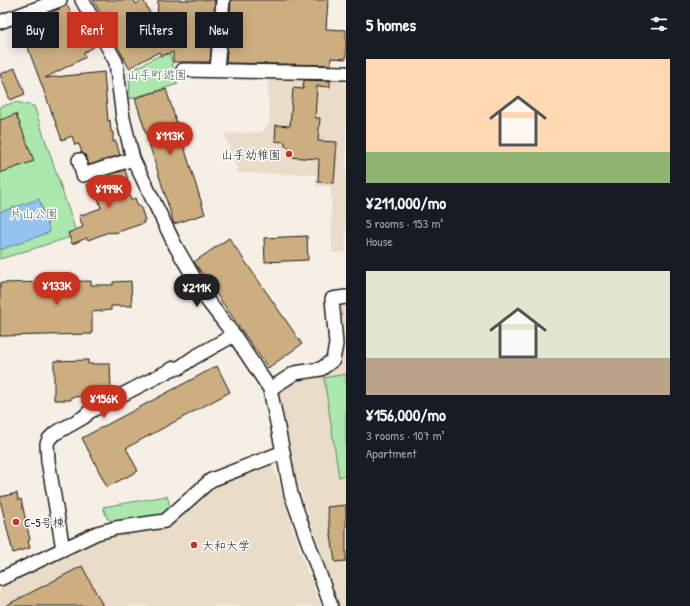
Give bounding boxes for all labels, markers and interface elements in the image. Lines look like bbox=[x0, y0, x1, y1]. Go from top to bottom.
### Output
chip: Buy bbox=[12, 12, 59, 48]
chip: Rent bbox=[67, 12, 118, 48]
chip: Filters bbox=[126, 12, 187, 48]
chip: New bbox=[195, 12, 243, 48]
text: 5 homes bbox=[366, 13, 416, 36]
icon: filters bbox=[648, 13, 670, 35]
park label: 山手町遊園 bbox=[127, 66, 187, 83]
icon: home bbox=[482, 85, 554, 157]
pin: ¥113K bbox=[142, 122, 198, 156]
text: ¥113K bbox=[156, 126, 184, 144]
place label: 山手幼稚園 bbox=[221, 146, 281, 163]
marker: 山手幼稚園 bbox=[284, 149, 294, 159]
pin: ¥199K bbox=[81, 175, 137, 209]
text: ¥199K bbox=[95, 179, 123, 197]
text: ¥211,000/mo bbox=[366, 191, 446, 214]
park label: 片山公園 bbox=[10, 205, 58, 222]
text: 5 rooms · 153 m² bbox=[366, 214, 443, 232]
text: House bbox=[366, 232, 393, 250]
pin: ¥133K bbox=[29, 272, 85, 306]
pin: ¥211K bbox=[169, 274, 225, 308]
text: ¥133K bbox=[42, 276, 72, 294]
text: ¥211K bbox=[183, 278, 211, 296]
icon: home bbox=[482, 297, 554, 369]
pin: ¥156K bbox=[76, 385, 132, 419]
text: ¥156K bbox=[90, 389, 118, 407]
text: ¥156,000/mo bbox=[366, 403, 446, 426]
text: 3 rooms · 107 m² bbox=[366, 426, 445, 444]
text: Apartment bbox=[366, 444, 417, 462]
place label: C-5号棟 bbox=[24, 514, 65, 531]
marker: C-5号棟 bbox=[11, 517, 21, 527]
place label: 大和大学 bbox=[202, 537, 250, 554]
marker: 大和大学 bbox=[189, 540, 199, 550]

